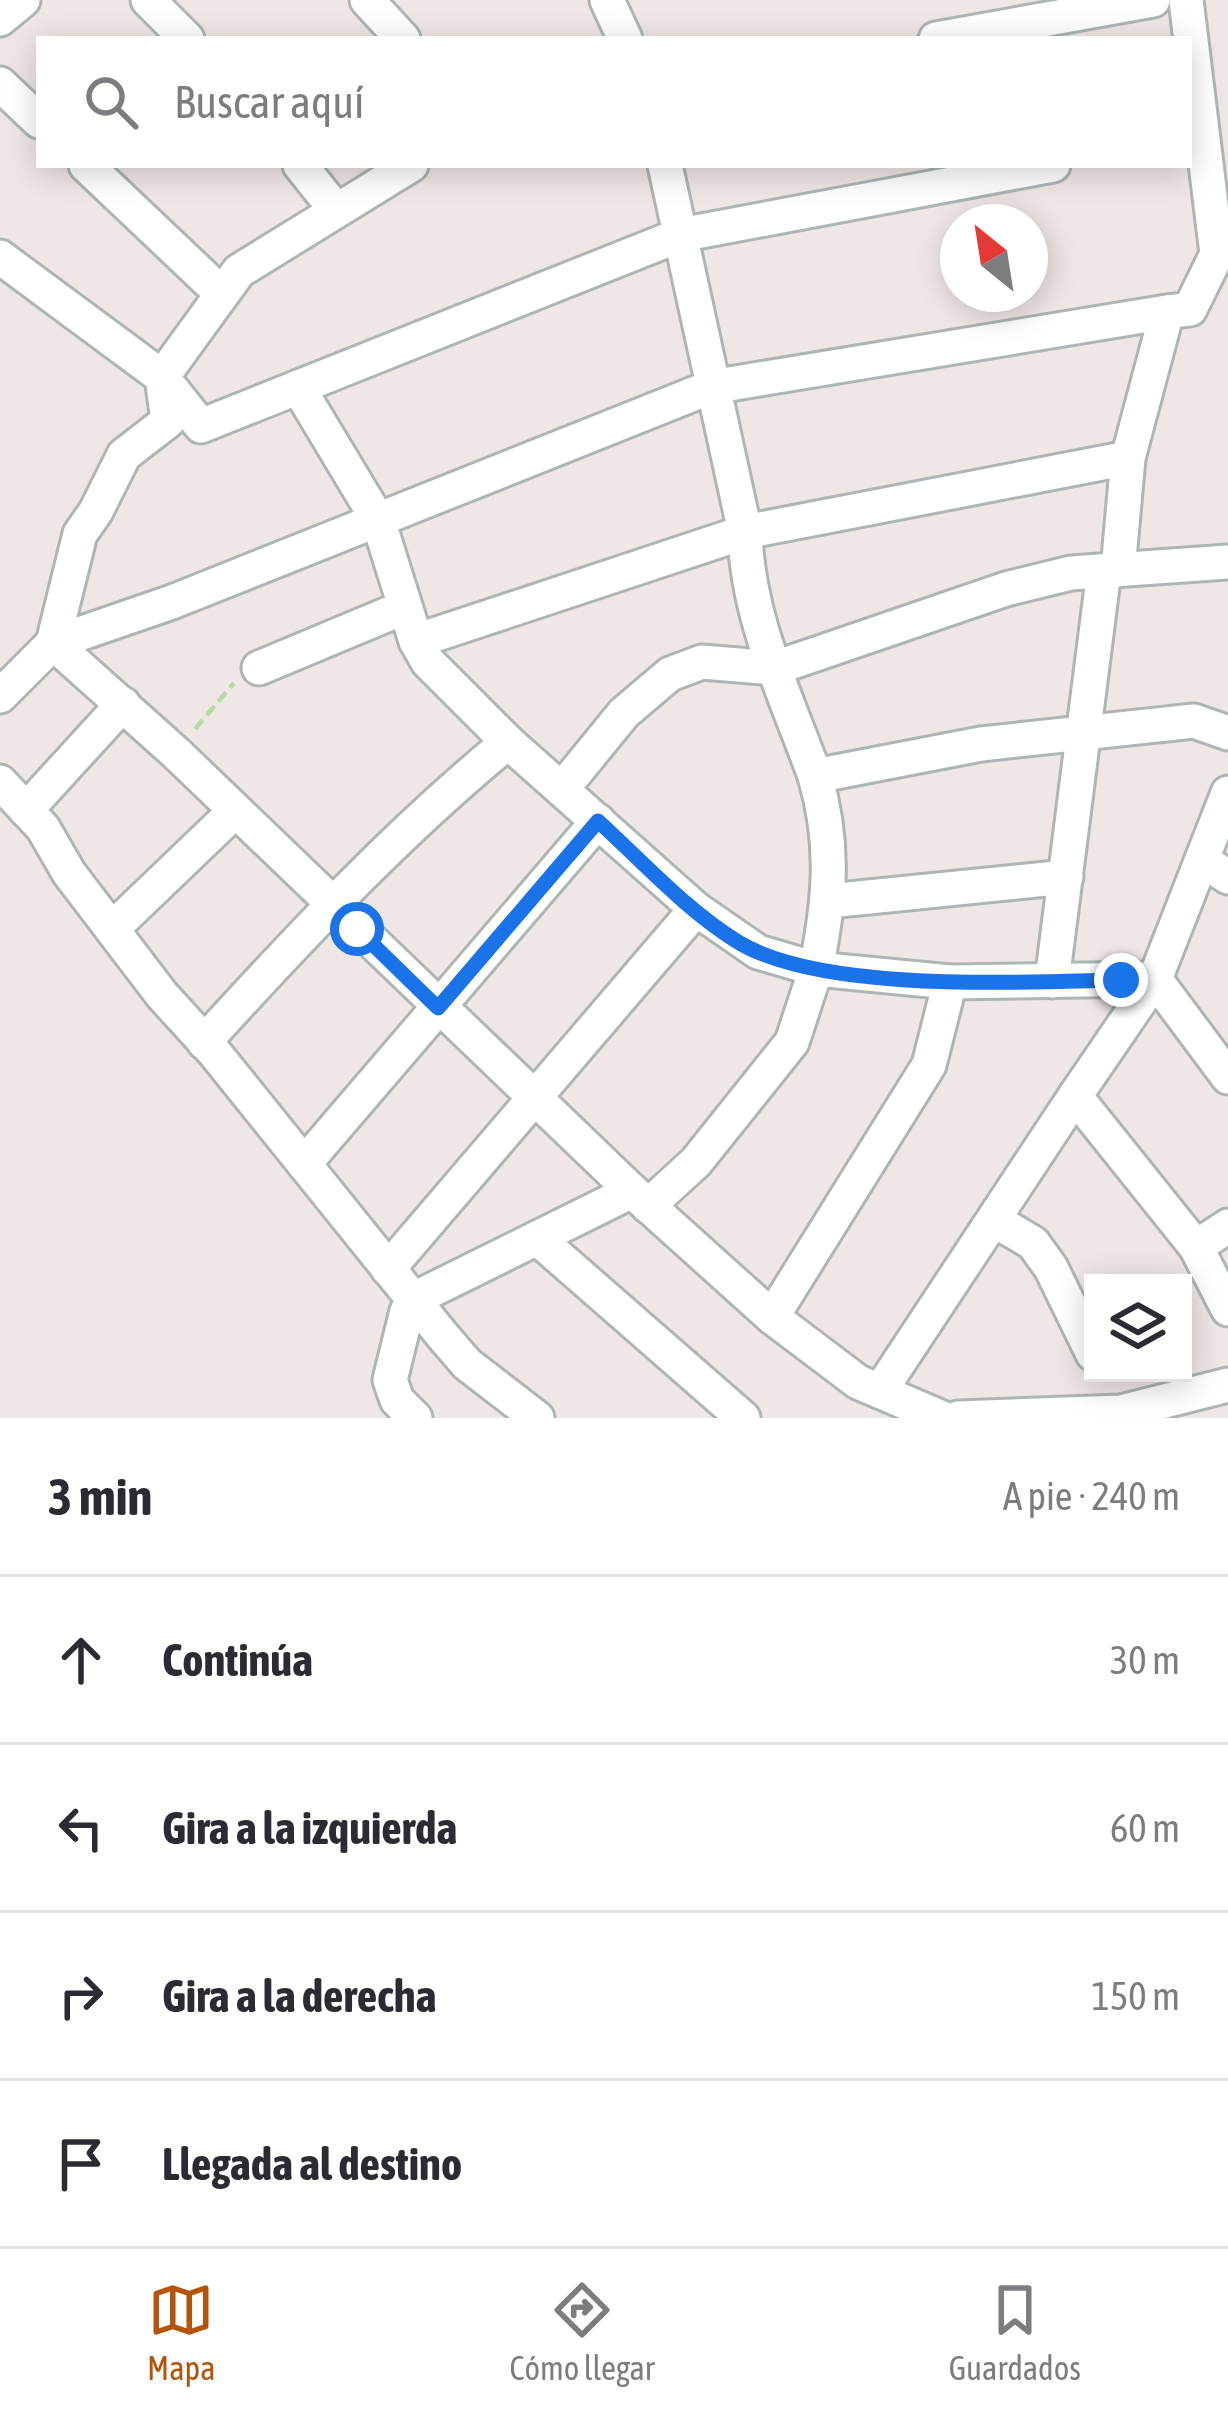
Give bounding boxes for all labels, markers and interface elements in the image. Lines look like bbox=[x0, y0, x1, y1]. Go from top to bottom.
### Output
search box bbox=[36, 36, 1192, 168]
icon: search bbox=[78, 69, 144, 135]
text: Buscar aquí bbox=[174, 76, 364, 128]
north arrow bbox=[940, 204, 1048, 312]
route start bbox=[330, 902, 384, 956]
route end bbox=[1094, 953, 1148, 1007]
map controls bbox=[1084, 1274, 1192, 1382]
button: layers bbox=[1084, 1274, 1192, 1382]
text: 3 min bbox=[48, 1467, 152, 1526]
text: A pie · 240 m bbox=[1003, 1474, 1180, 1518]
icon: ahead bbox=[48, 1627, 114, 1693]
text: Continúa bbox=[162, 1634, 313, 1686]
text: 30 m bbox=[1110, 1638, 1180, 1682]
icon: left bbox=[48, 1795, 114, 1861]
text: Gira a la izquierda bbox=[162, 1802, 457, 1854]
text: 60 m bbox=[1110, 1806, 1180, 1850]
icon: right bbox=[48, 1963, 114, 2029]
text: Gira a la derecha bbox=[162, 1970, 436, 2022]
text: 150 m bbox=[1092, 1974, 1180, 2018]
icon: arrive bbox=[48, 2131, 114, 2197]
text: Llegada al destino bbox=[162, 2138, 462, 2190]
tab: Mapa bbox=[147, 2277, 216, 2387]
tab: Cómo llegar bbox=[510, 2277, 655, 2387]
tab: Guardados bbox=[949, 2277, 1081, 2387]

